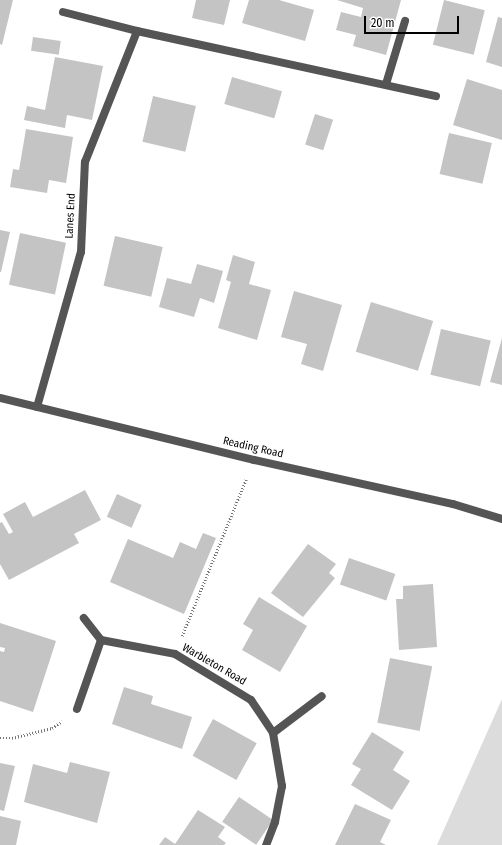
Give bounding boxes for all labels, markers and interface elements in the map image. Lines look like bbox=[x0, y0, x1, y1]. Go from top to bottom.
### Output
scale bar bbox=[366, 8, 461, 34]
text: 20 m bbox=[371, 16, 395, 30]
street label: Lanes End bbox=[63, 193, 79, 239]
street label: Reading Road bbox=[222, 435, 284, 461]
street label: Warbleton Road bbox=[180, 641, 248, 689]

